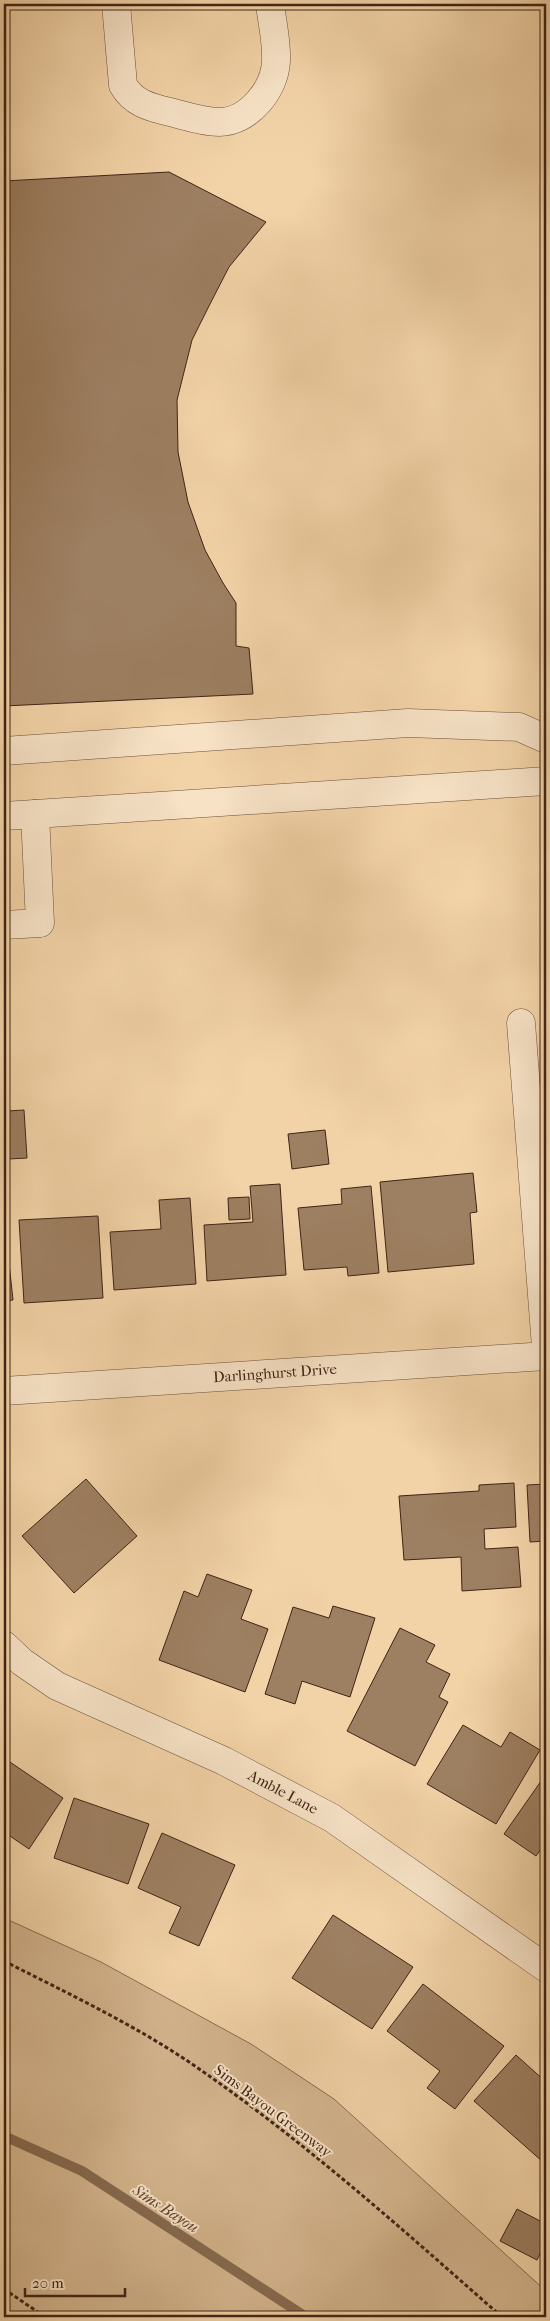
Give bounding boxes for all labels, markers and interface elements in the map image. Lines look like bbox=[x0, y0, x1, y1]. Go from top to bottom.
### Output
street label: Darlinghurst Drive bbox=[213, 1360, 338, 1386]
street label: Amble Lane bbox=[244, 1766, 322, 1818]
street label: Sims Bayou Greenway bbox=[211, 2061, 336, 2162]
water label: Sims Bayou bbox=[128, 2180, 202, 2237]
scale bar bbox=[25, 2266, 125, 2298]
text: 20 m bbox=[32, 2274, 64, 2292]

